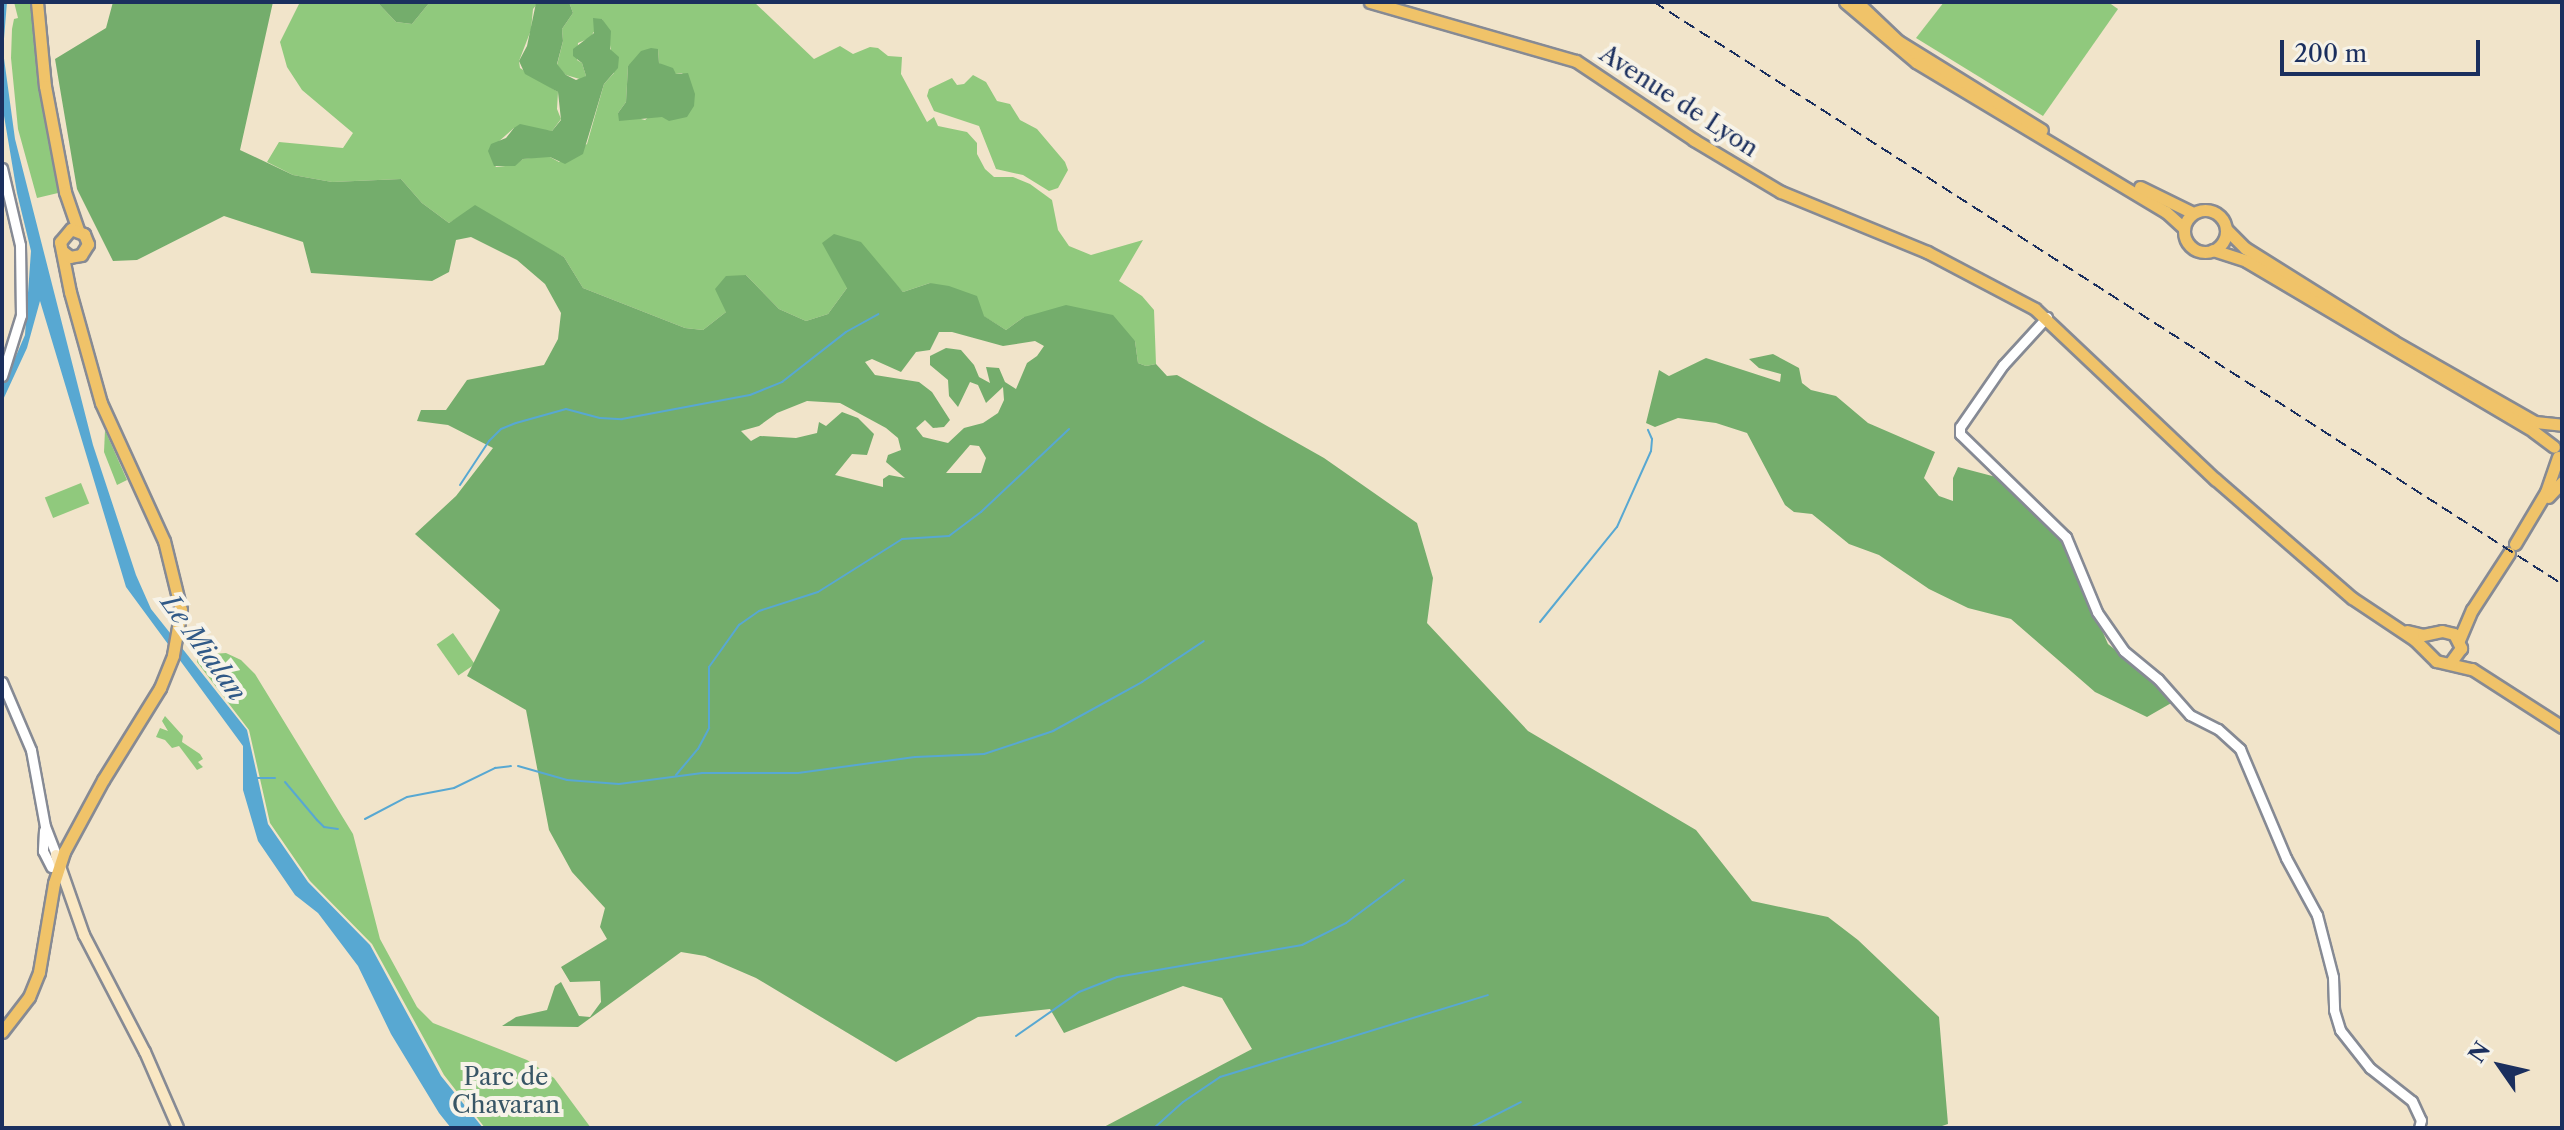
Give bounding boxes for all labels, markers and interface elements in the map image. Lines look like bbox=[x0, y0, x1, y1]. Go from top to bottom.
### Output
scale bar bbox=[2284, 24, 2484, 74]
street label: Avenue de Lyon bbox=[1594, 39, 1764, 163]
text: 200 m bbox=[2294, 39, 2367, 68]
water label: Le Mialan bbox=[154, 589, 252, 707]
north arrow bbox=[2460, 1026, 2540, 1106]
text: N bbox=[2463, 1037, 2496, 1068]
park label: Parc de Chavaran bbox=[452, 1063, 560, 1119]

